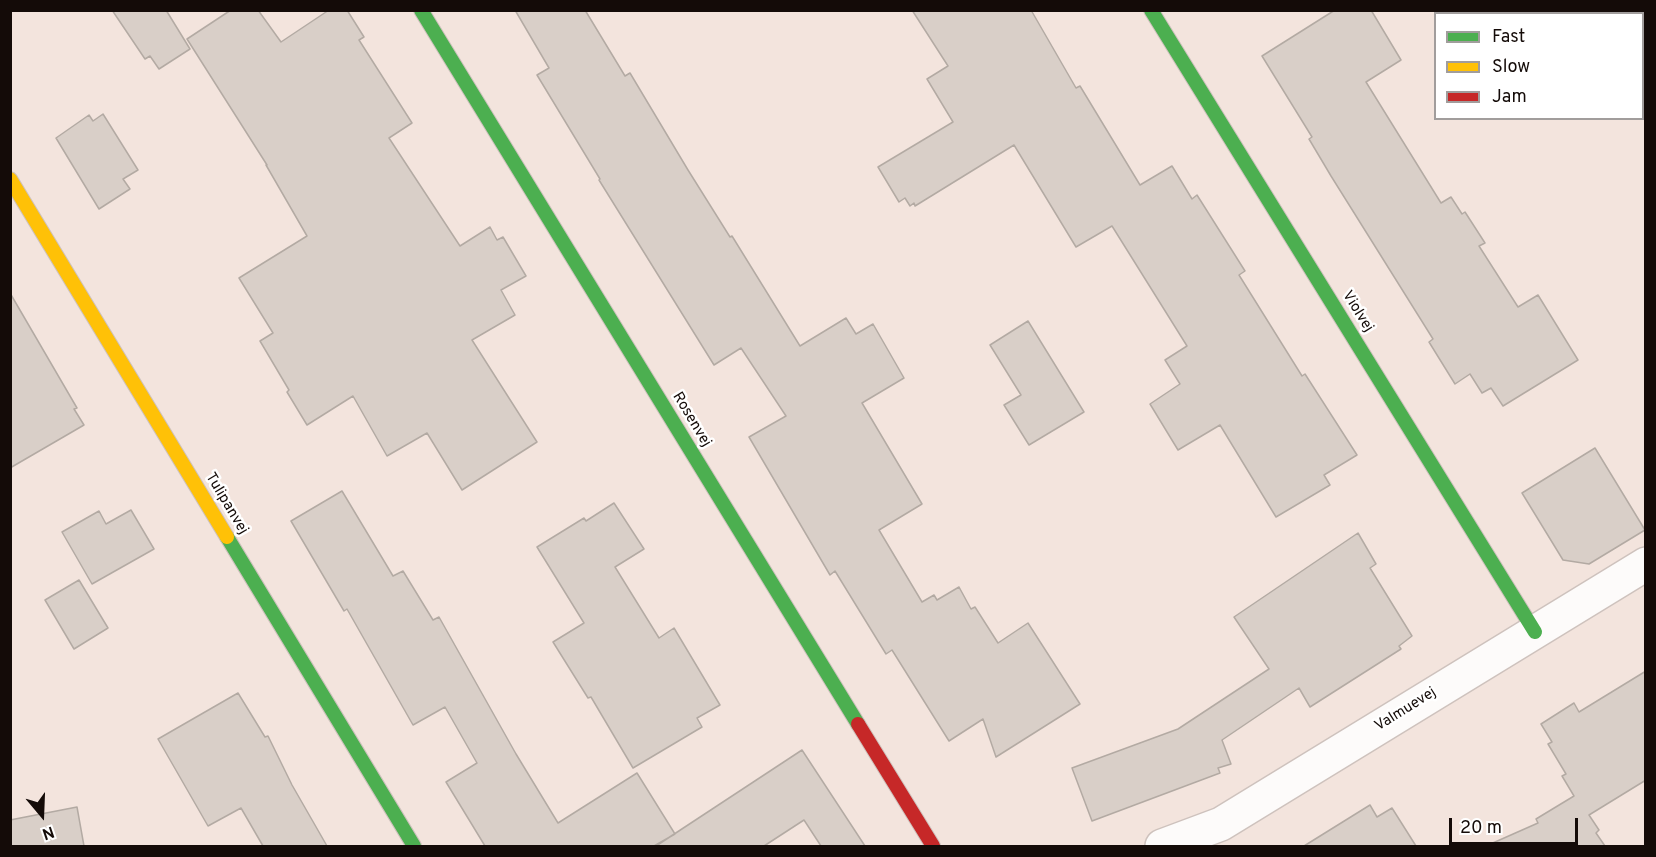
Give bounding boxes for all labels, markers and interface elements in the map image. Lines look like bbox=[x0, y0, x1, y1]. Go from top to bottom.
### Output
legend bbox=[1434, 12, 1644, 120]
text: Fast bbox=[1492, 26, 1525, 49]
text: Slow bbox=[1492, 56, 1530, 79]
text: Jam bbox=[1492, 86, 1527, 109]
street label: Violvej bbox=[1337, 288, 1377, 336]
street label: Rosenvej bbox=[668, 389, 714, 451]
street label: Tulipanvej bbox=[201, 470, 251, 538]
street label: Valmuevej bbox=[1372, 684, 1440, 736]
north arrow bbox=[12, 785, 72, 845]
scale bar bbox=[1452, 806, 1581, 844]
text: 20 m bbox=[1460, 817, 1502, 840]
text: N bbox=[39, 821, 57, 843]

